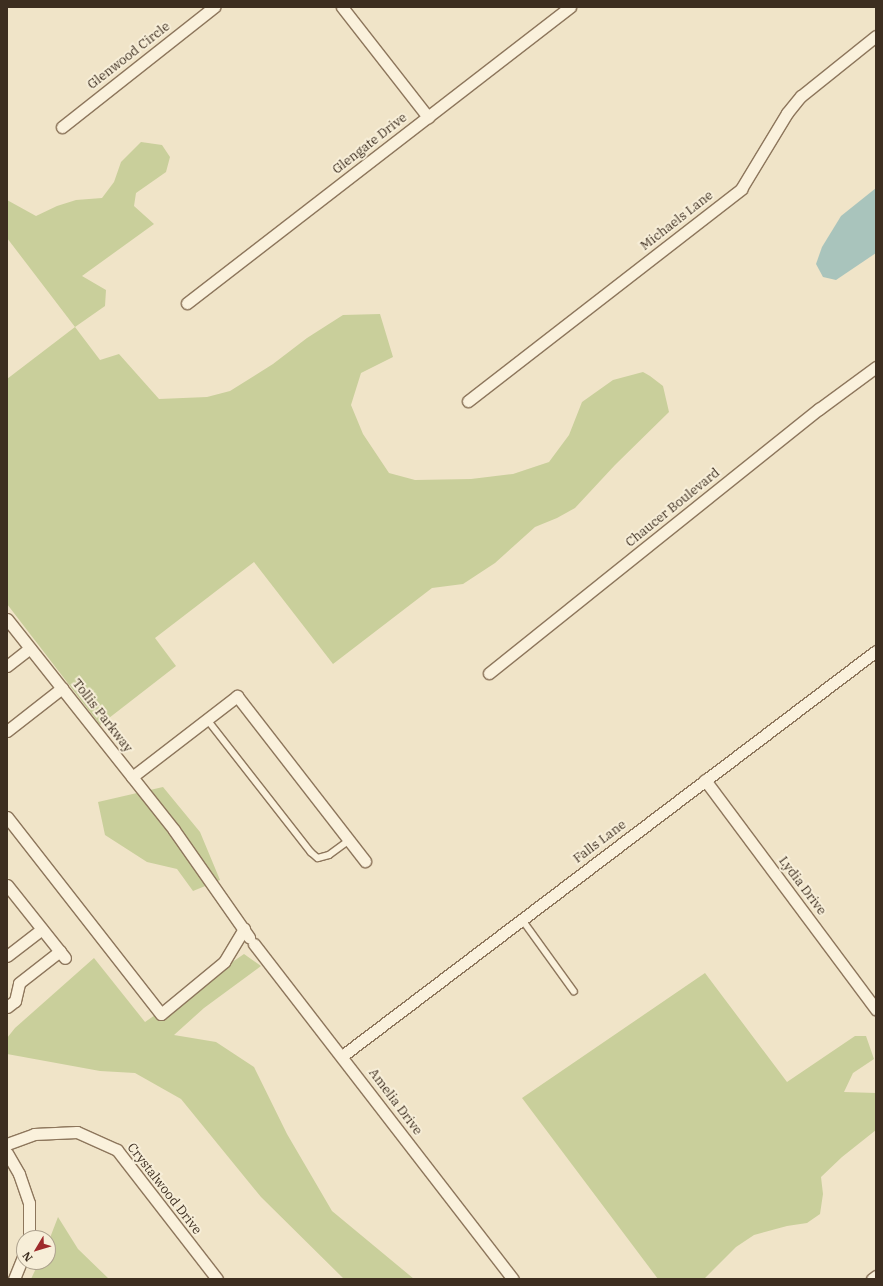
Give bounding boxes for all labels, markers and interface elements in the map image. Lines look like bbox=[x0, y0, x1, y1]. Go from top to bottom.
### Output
street label: Glenwood Circle bbox=[85, 19, 173, 93]
street label: Glengate Drive bbox=[330, 110, 410, 178]
street label: Michaels Lane bbox=[638, 188, 716, 254]
street label: Chaucer Boulevard bbox=[623, 465, 723, 551]
street label: Tollis Parkway bbox=[69, 676, 135, 756]
street label: Falls Lane bbox=[571, 817, 629, 867]
street label: Lydia Drive bbox=[775, 854, 829, 918]
street label: Amelia Drive bbox=[365, 1066, 425, 1138]
street label: Crystalwood Drive bbox=[123, 1140, 205, 1238]
north arrow bbox=[16, 1230, 56, 1270]
text: N bbox=[19, 1249, 36, 1265]

